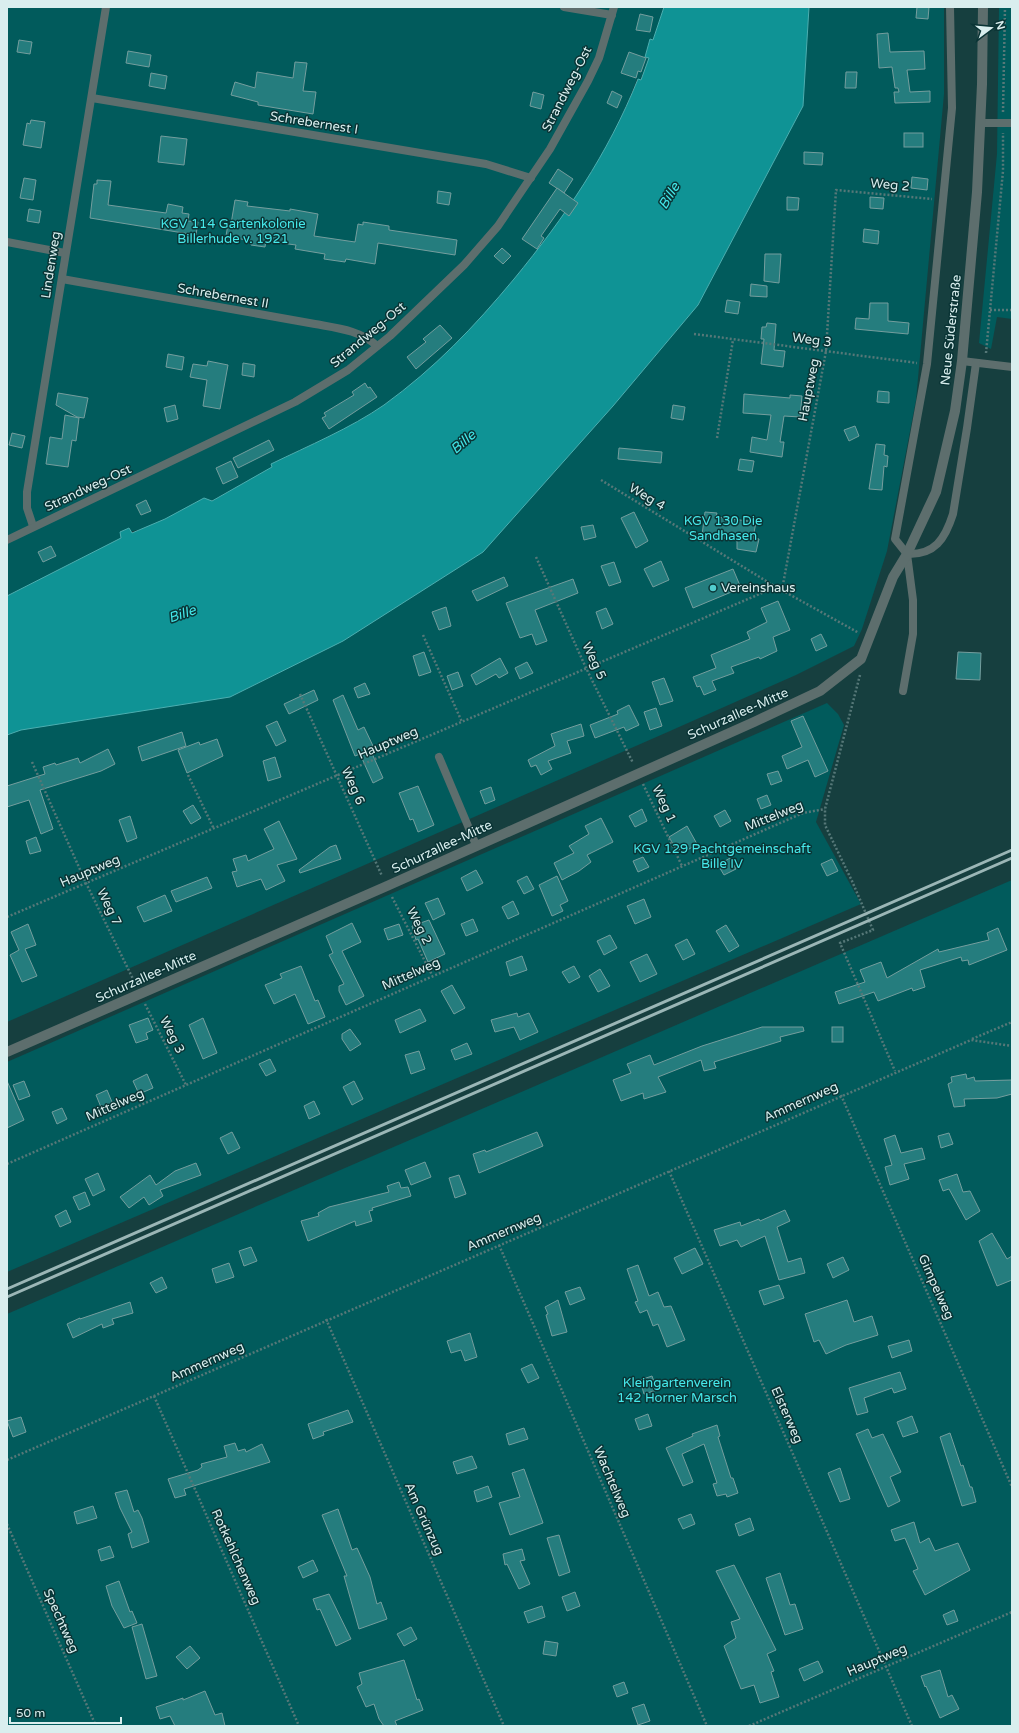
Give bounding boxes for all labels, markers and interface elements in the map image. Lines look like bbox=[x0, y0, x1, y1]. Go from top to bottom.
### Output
north arrow bbox=[971, 8, 1011, 48]
text: N bbox=[993, 19, 1008, 31]
street label: Strandweg-Ost bbox=[539, 44, 595, 134]
street label: Schrebernest I bbox=[269, 108, 359, 138]
street label: Weg 2 bbox=[870, 175, 910, 195]
water label: Bille bbox=[655, 179, 684, 212]
park label: KGV 114 Gartenkolonie Billerhude v. 1921 bbox=[160, 216, 306, 247]
street label: Lindenweg bbox=[38, 230, 64, 300]
street label: Neue Süderstraße bbox=[937, 274, 965, 386]
street label: Schrebernest II bbox=[176, 280, 270, 312]
street label: Strandweg-Ost bbox=[327, 299, 409, 371]
street label: Weg 3 bbox=[791, 330, 833, 350]
street label: Hauptweg bbox=[795, 357, 823, 423]
water label: Bille bbox=[447, 426, 480, 458]
street label: Strandweg-Ost bbox=[42, 461, 134, 515]
street label: Weg 4 bbox=[626, 480, 668, 514]
park label: KGV 130 Die Sandhasen bbox=[684, 513, 762, 544]
place label: Vereinshaus bbox=[721, 580, 796, 596]
marker: Vereinshaus bbox=[708, 583, 718, 593]
water label: Bille bbox=[166, 601, 199, 627]
street label: Weg 5 bbox=[578, 640, 610, 682]
street label: Schurzallee-Mitte bbox=[685, 685, 791, 743]
street label: Hauptweg bbox=[356, 723, 420, 763]
street label: Weg 6 bbox=[338, 765, 368, 807]
street label: Weg 1 bbox=[648, 783, 680, 825]
street label: Mittelweg bbox=[742, 797, 806, 835]
street label: Schurzallee-Mitte bbox=[389, 817, 495, 877]
park label: KGV 129 Pachtgemeinschaft Bille IV bbox=[633, 841, 811, 872]
street label: Hauptweg bbox=[58, 851, 122, 891]
street label: Weg 7 bbox=[93, 886, 125, 928]
street label: Weg 2 bbox=[403, 905, 435, 947]
street label: Schurzallee-Mitte bbox=[93, 948, 199, 1006]
street label: Mittelweg bbox=[379, 954, 443, 994]
street label: Weg 3 bbox=[156, 1014, 188, 1056]
street label: Ammernweg bbox=[761, 1079, 841, 1125]
street label: Mittelweg bbox=[83, 1085, 147, 1125]
street label: Ammernweg bbox=[464, 1209, 544, 1255]
street label: Gimpelweg bbox=[915, 1252, 957, 1322]
street label: Ammernweg bbox=[167, 1339, 247, 1385]
park label: Kleingartenverein 142 Horner Marsch bbox=[617, 1375, 737, 1406]
street label: Elsterweg bbox=[767, 1384, 807, 1446]
street label: Wachtelweg bbox=[590, 1444, 634, 1520]
street label: Am Grünzug bbox=[401, 1480, 447, 1558]
street label: Rotkehlchenweg bbox=[208, 1507, 264, 1607]
street label: Spechtweg bbox=[40, 1586, 82, 1656]
street label: Hauptweg bbox=[845, 1640, 909, 1680]
scale bar bbox=[10, 1699, 121, 1725]
text: 50 m bbox=[16, 1706, 45, 1720]

